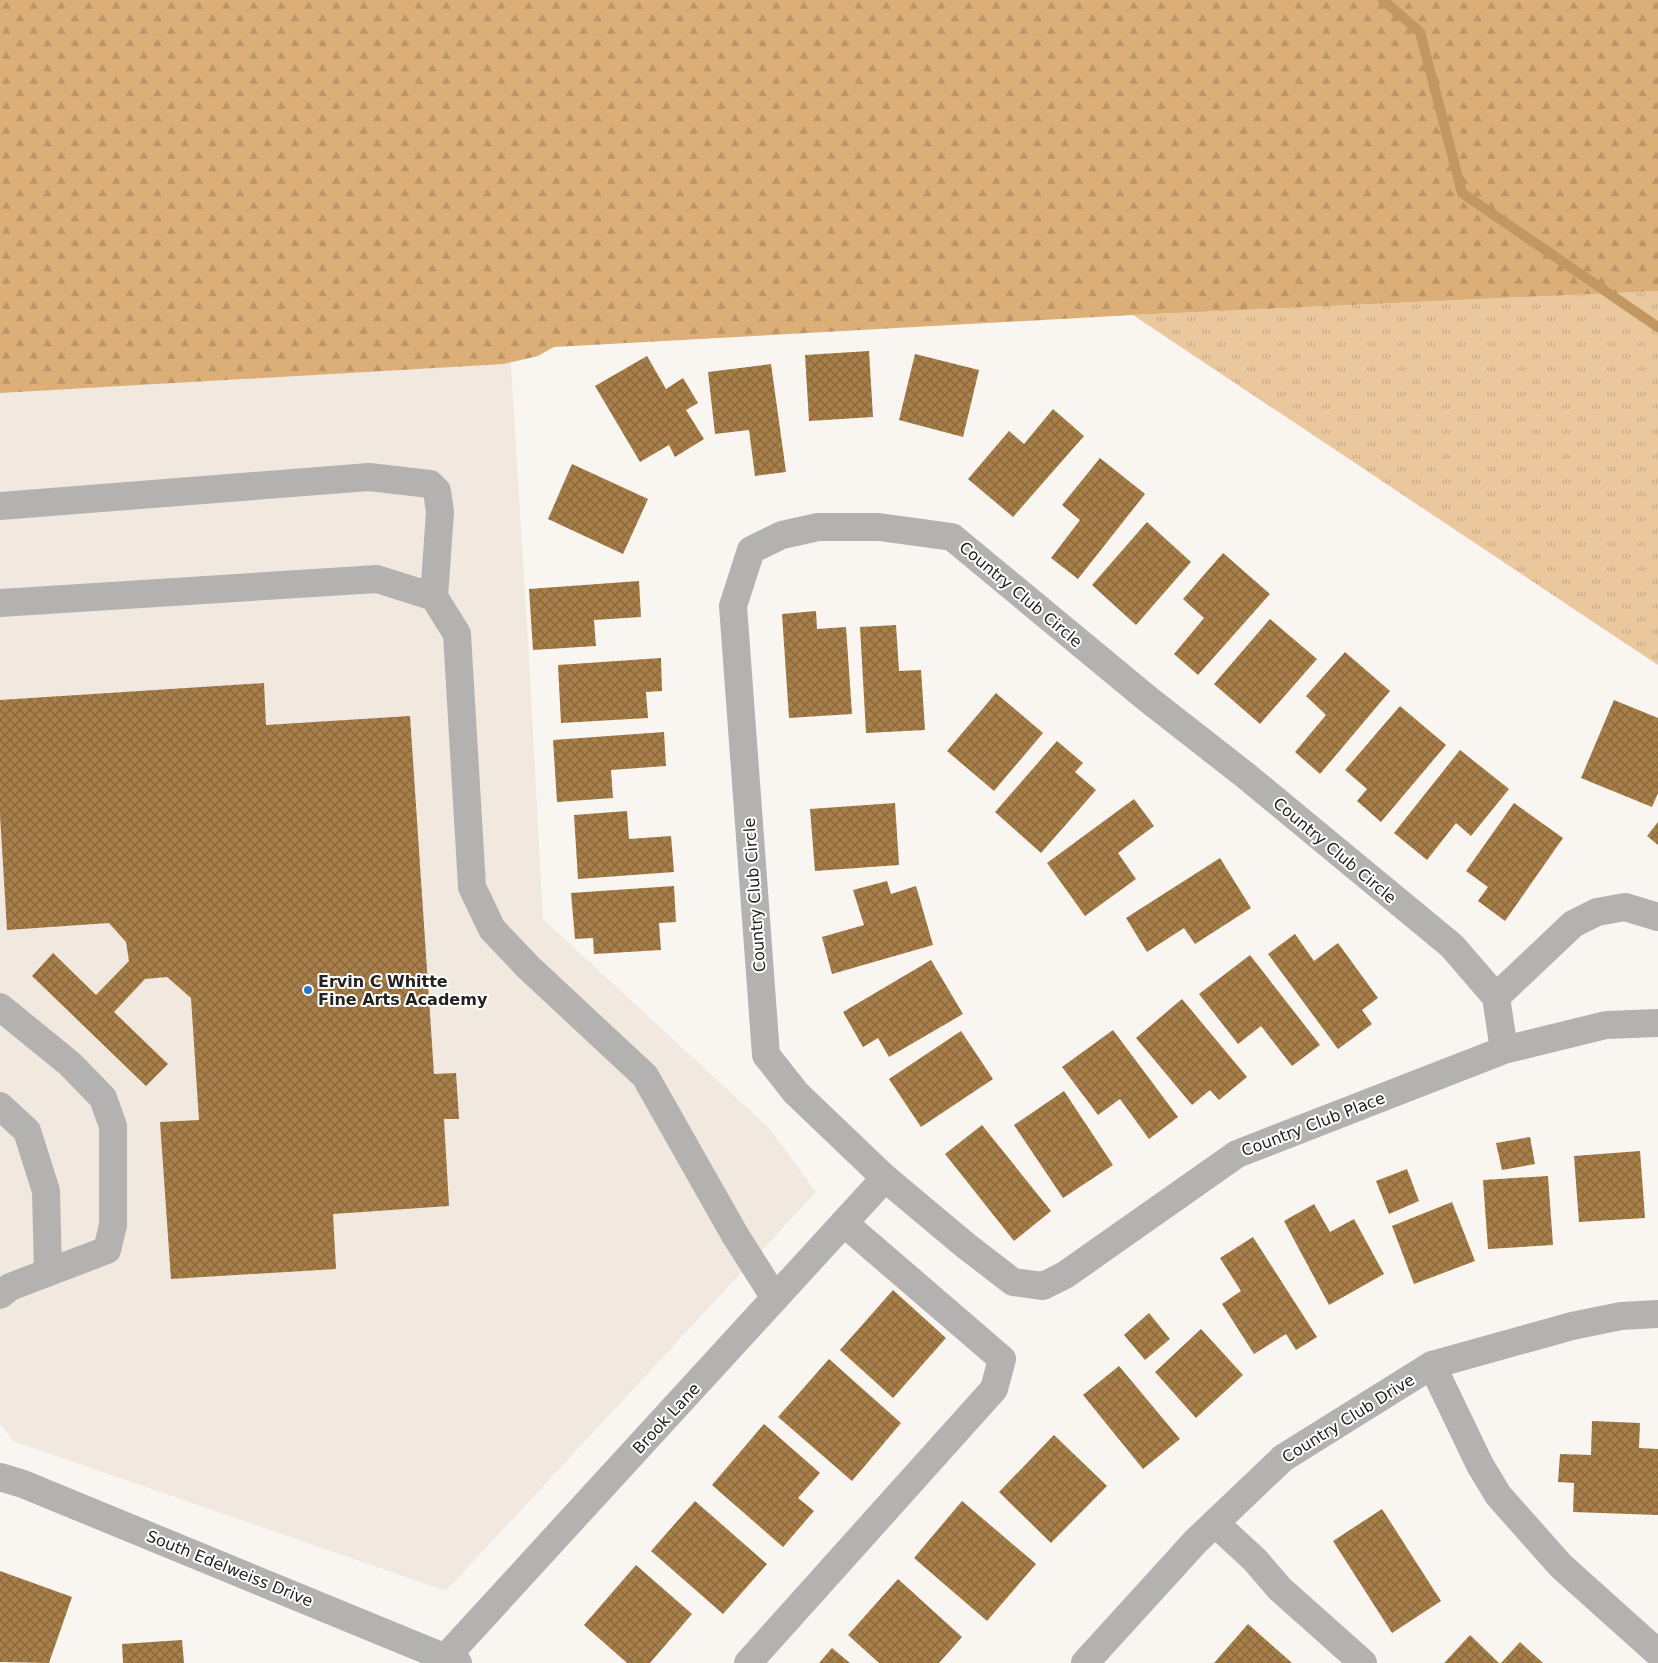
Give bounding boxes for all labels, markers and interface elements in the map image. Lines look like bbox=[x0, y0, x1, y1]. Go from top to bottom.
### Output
street label: Country Club Circle bbox=[955, 537, 1086, 651]
street label: Country Club Circle bbox=[1269, 793, 1400, 907]
street label: Country Club Circle bbox=[740, 817, 769, 973]
place label: Ervin C Whitte Fine Arts Academy bbox=[318, 972, 488, 1009]
marker: Ervin C Whitte Fine Arts Academy bbox=[302, 984, 314, 996]
street label: Country Club Place bbox=[1239, 1088, 1388, 1161]
street label: Country Club Drive bbox=[1279, 1370, 1418, 1467]
street label: Brook Lane bbox=[629, 1379, 704, 1458]
street label: South Edelweiss Drive bbox=[144, 1526, 316, 1611]

